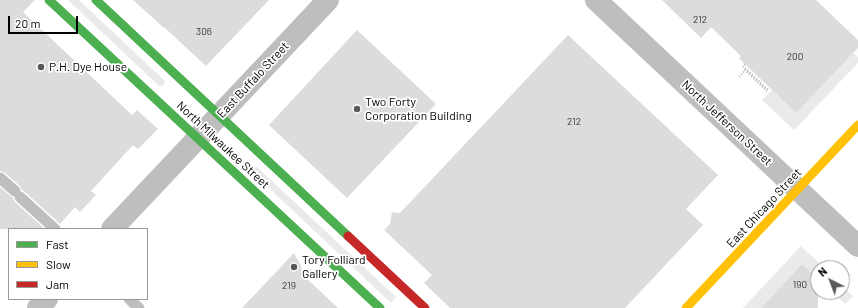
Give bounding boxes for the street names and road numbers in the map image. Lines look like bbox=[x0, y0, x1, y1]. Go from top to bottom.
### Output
street label: East Buffalo Street bbox=[214, 39, 292, 121]
street label: North Jefferson Street bbox=[679, 77, 775, 169]
street label: North Milwaukee Street bbox=[174, 98, 272, 192]
street label: East Chicago Street bbox=[724, 165, 804, 251]

